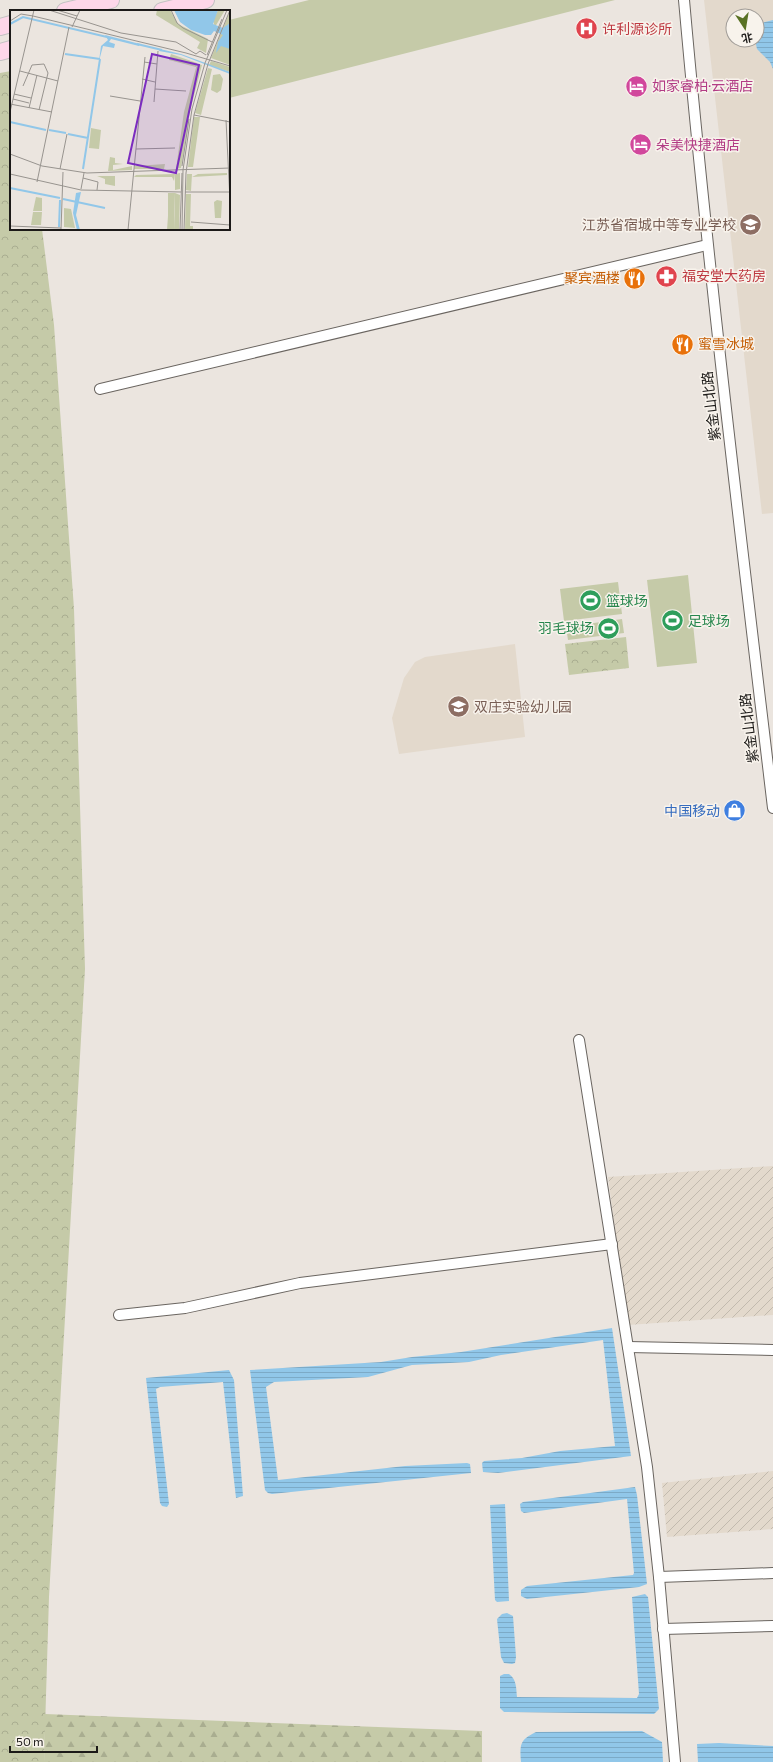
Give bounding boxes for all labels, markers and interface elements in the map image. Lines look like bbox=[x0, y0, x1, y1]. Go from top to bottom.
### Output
north arrow bbox=[725, 8, 765, 48]
inset map bbox=[10, 10, 230, 230]
hospital icon: 许利源诊所 bbox=[573, 16, 599, 42]
place label: 许利源诊所 bbox=[602, 20, 672, 37]
text: 北 bbox=[740, 31, 754, 46]
hotel icon: 如家睿柏·云酒店 bbox=[623, 73, 649, 99]
place label: 如家睿柏·云酒店 bbox=[652, 77, 753, 94]
hotel icon: 朵美快捷酒店 bbox=[628, 132, 654, 158]
place label: 朵美快捷酒店 bbox=[656, 136, 740, 153]
school or university icon: 江苏省宿城中等专业学校 bbox=[738, 212, 764, 238]
place label: 江苏省宿城中等专业学校 bbox=[582, 216, 736, 233]
pharmacy icon: 福安堂大药房 bbox=[653, 263, 679, 289]
restaurant icon: 聚宾酒楼 bbox=[622, 265, 648, 291]
place label: 福安堂大药房 bbox=[682, 267, 766, 284]
place label: 聚宾酒楼 bbox=[564, 269, 620, 286]
restaurant icon: 蜜雪冰城 bbox=[669, 331, 695, 357]
place label: 蜜雪冰城 bbox=[698, 335, 754, 352]
street label: 紫金山北路 bbox=[698, 370, 723, 442]
sports icon: 篮球场 bbox=[578, 588, 604, 614]
place label: 篮球场 bbox=[606, 592, 648, 609]
sports icon: 足球场 bbox=[659, 608, 685, 634]
place label: 足球场 bbox=[688, 612, 730, 629]
sports icon: 羽毛球场 bbox=[596, 615, 622, 641]
place label: 羽毛球场 bbox=[538, 619, 594, 636]
street label: 紫金山北路 bbox=[736, 692, 761, 764]
school or university icon: 双庄实验幼儿园 bbox=[445, 694, 471, 720]
place label: 双庄实验幼儿园 bbox=[474, 698, 572, 715]
shop icon: 中国移动 bbox=[722, 798, 748, 824]
place label: 中国移动 bbox=[664, 802, 720, 819]
scale bar bbox=[10, 1728, 97, 1754]
text: 50 m bbox=[16, 1734, 44, 1748]

